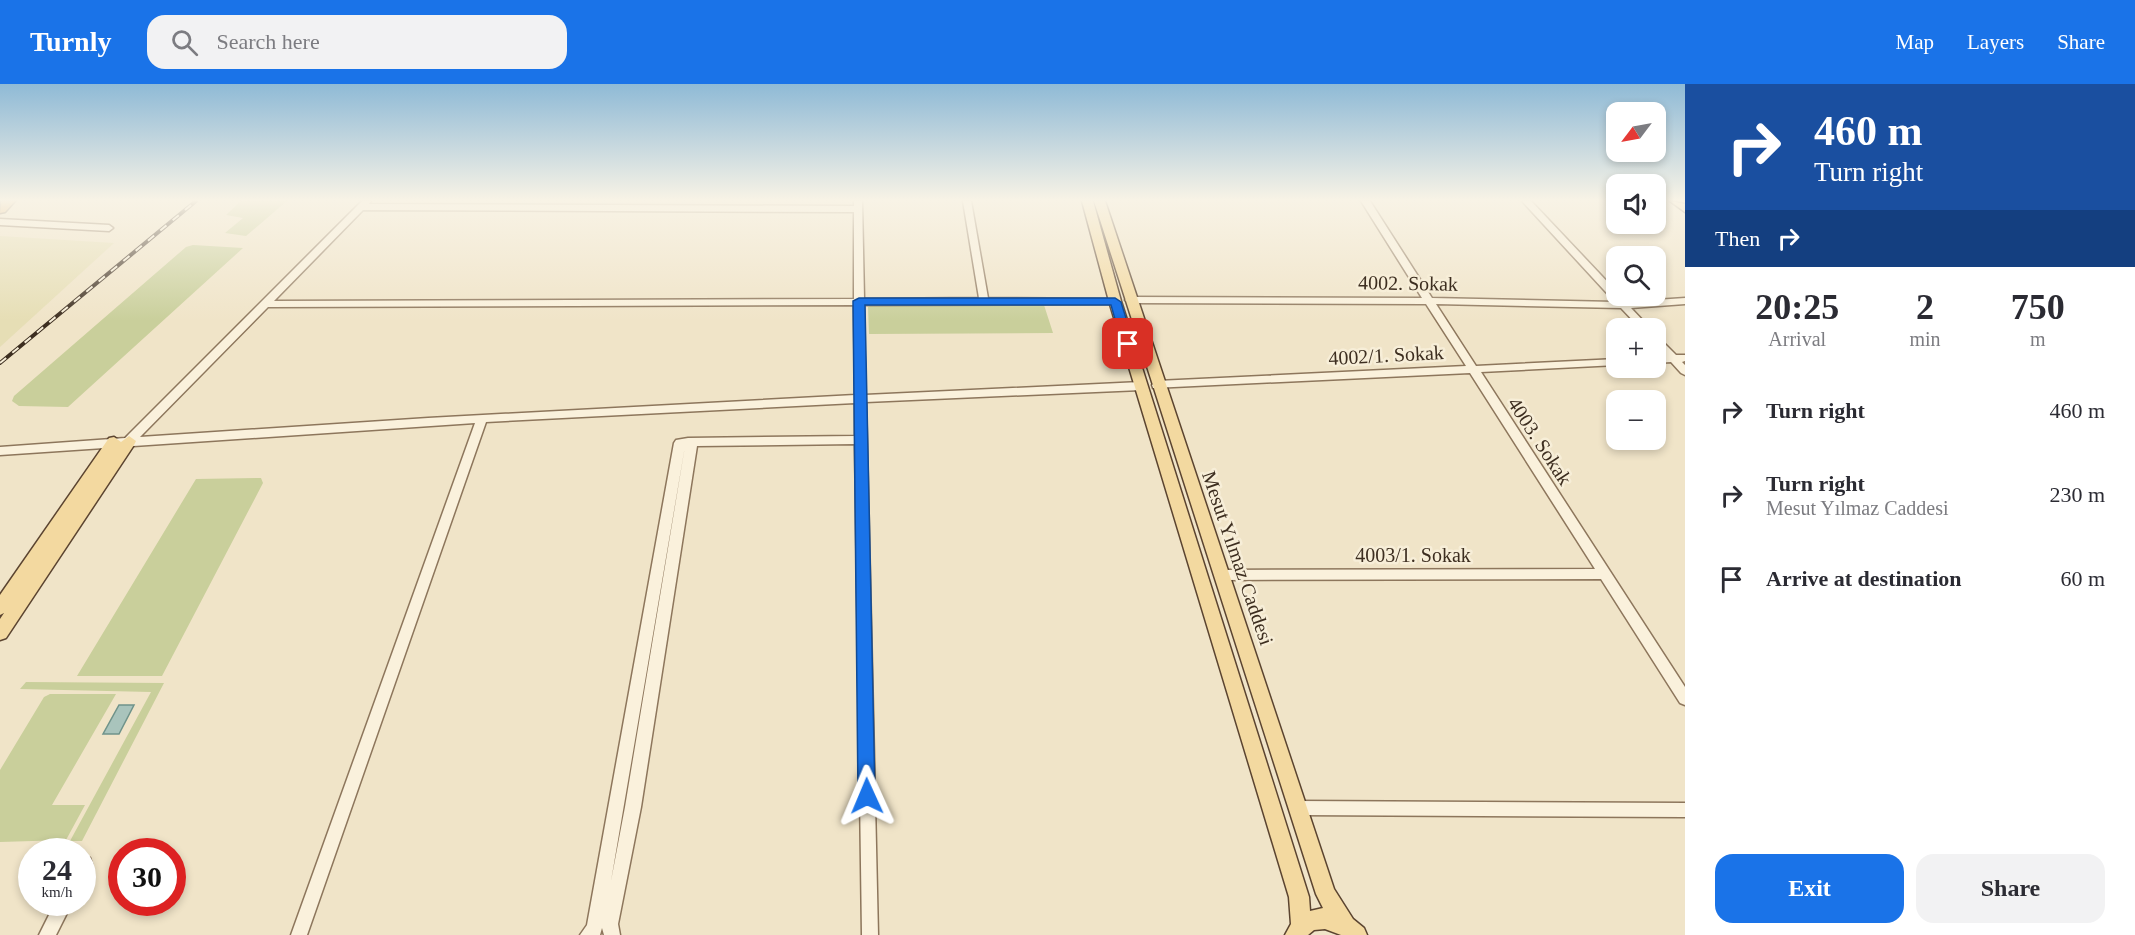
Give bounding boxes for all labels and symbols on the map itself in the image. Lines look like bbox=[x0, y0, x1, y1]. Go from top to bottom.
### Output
north arrow bbox=[1606, 102, 1666, 162]
street label: 4002. Sokak bbox=[1358, 271, 1458, 295]
pin bbox=[1102, 318, 1153, 369]
street label: 4002/1. Sokak bbox=[1328, 341, 1444, 369]
street label: 4003. Sokak bbox=[1504, 393, 1576, 489]
street label: Mesut Yılmaz Caddesi bbox=[1198, 468, 1278, 648]
street label: 4003/1. Sokak bbox=[1355, 544, 1471, 566]
position arrow bbox=[835, 764, 899, 828]
speed limit sign: 30 bbox=[108, 838, 186, 916]

